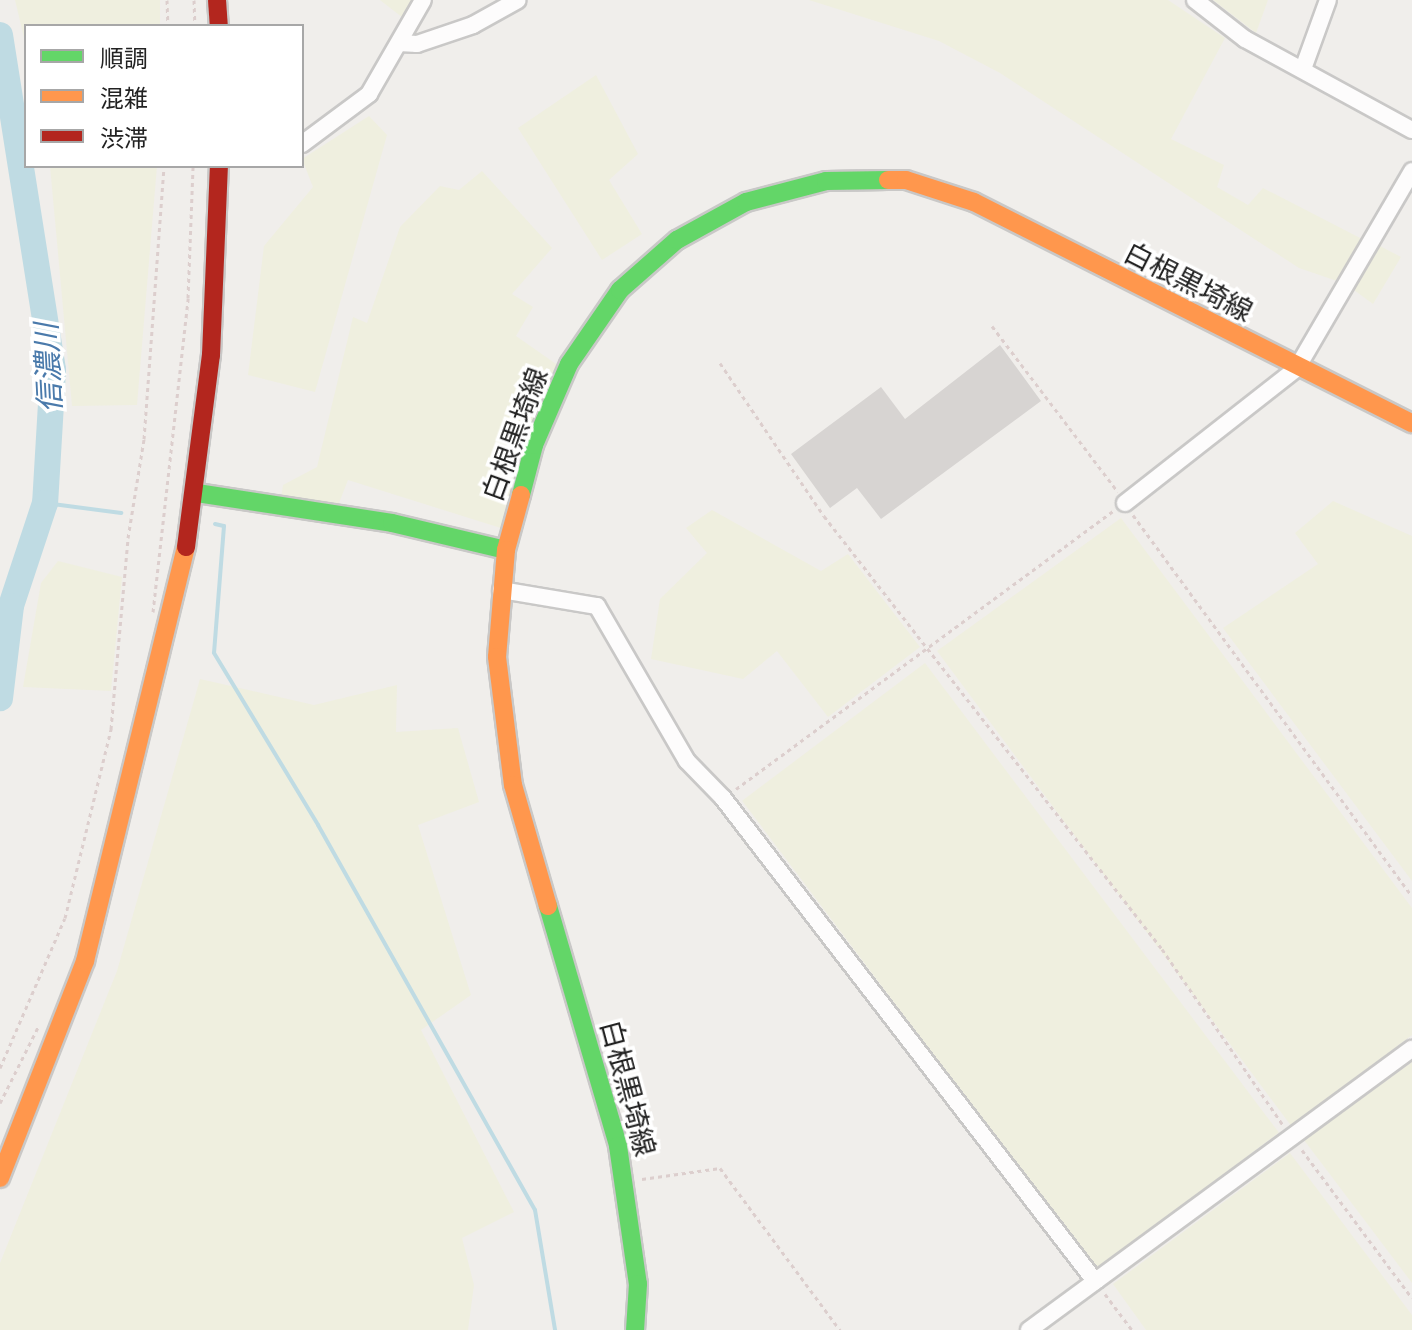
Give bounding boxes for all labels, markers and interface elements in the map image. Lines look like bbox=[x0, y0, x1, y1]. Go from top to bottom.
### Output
legend bbox=[24, 24, 304, 168]
text: 順調 bbox=[100, 43, 148, 72]
text: 混雑 bbox=[100, 83, 148, 112]
text: 渋滞 bbox=[100, 123, 148, 152]
street label: 白根黒埼線 bbox=[1119, 234, 1259, 328]
water label: 信濃川 bbox=[27, 322, 67, 414]
street label: 白根黒埼線 bbox=[474, 362, 554, 506]
street label: 白根黒埼線 bbox=[595, 1016, 663, 1160]

